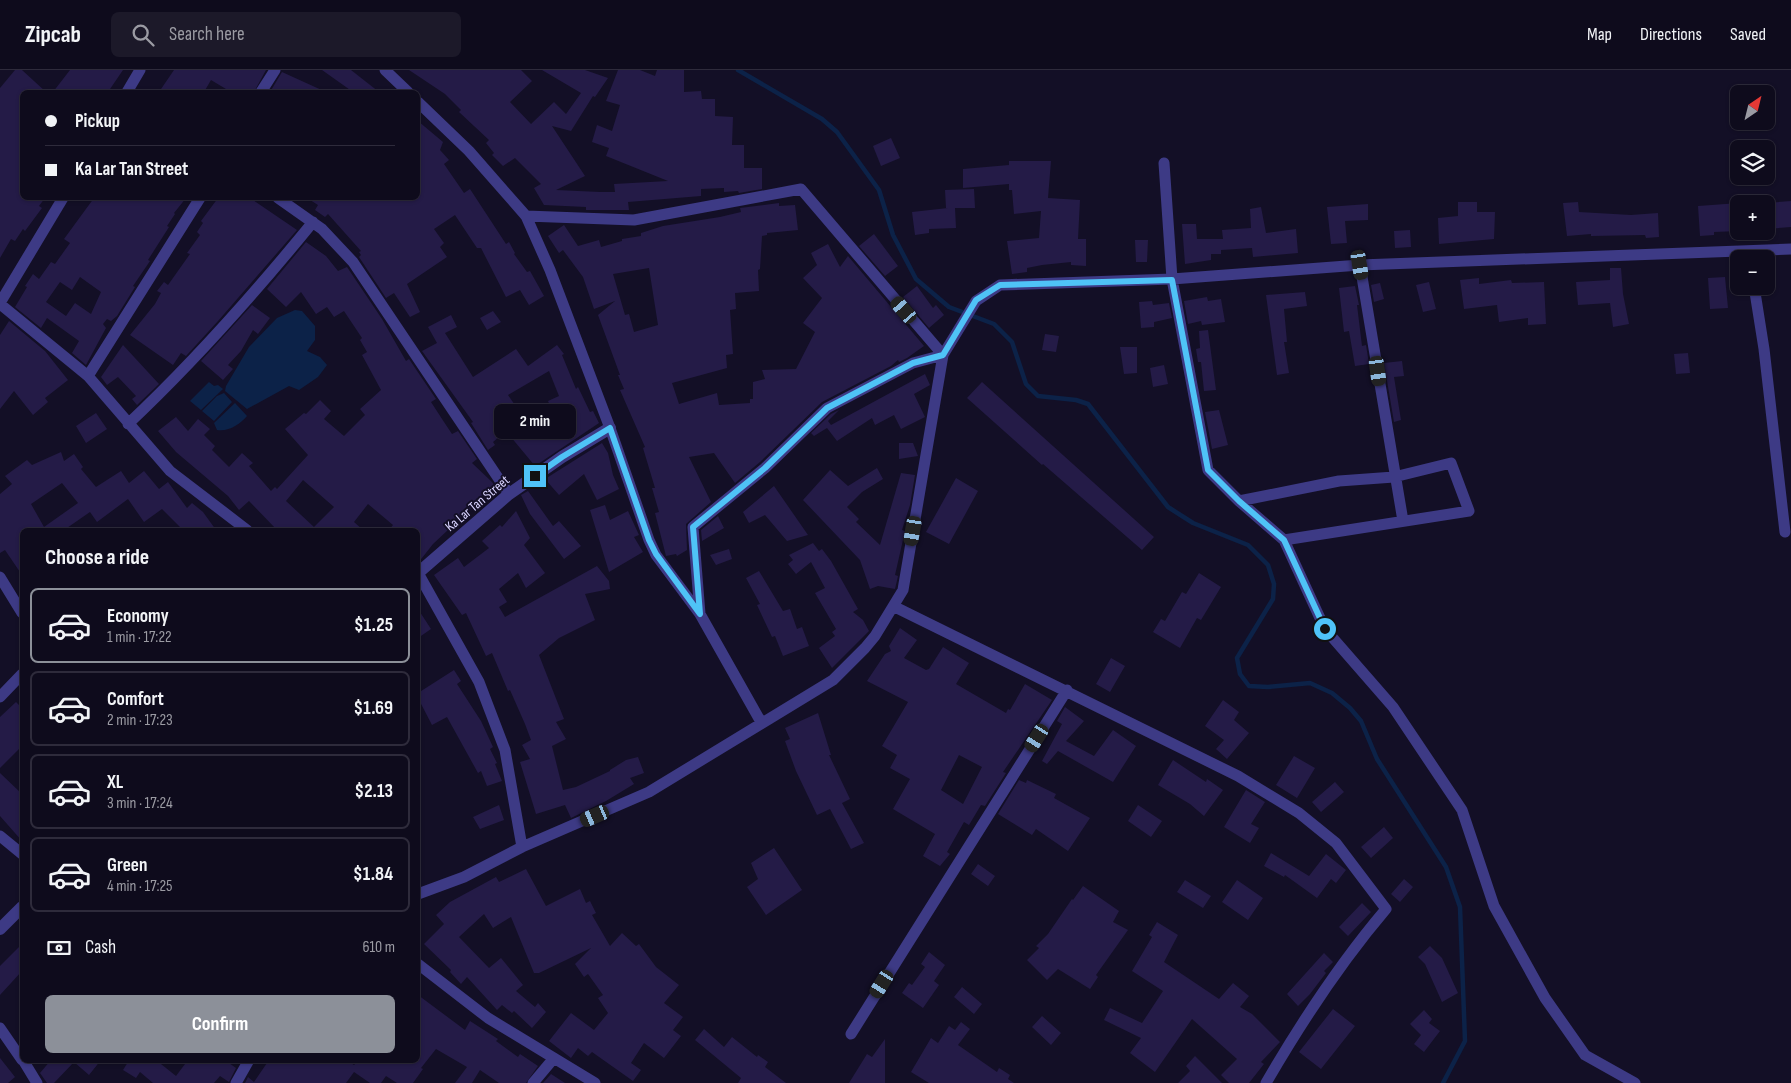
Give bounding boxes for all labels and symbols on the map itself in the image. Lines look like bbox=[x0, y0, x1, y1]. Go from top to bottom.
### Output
north arrow bbox=[1730, 85, 1775, 130]
car bbox=[1350, 249, 1369, 281]
car bbox=[888, 294, 919, 326]
car bbox=[1368, 355, 1387, 387]
callout: 2 min bbox=[494, 404, 576, 438]
route end bbox=[524, 465, 546, 487]
street label: Ka Lar Tan Street bbox=[442, 472, 513, 535]
car bbox=[903, 515, 922, 547]
route start bbox=[1314, 618, 1336, 640]
car bbox=[1022, 721, 1051, 755]
car bbox=[578, 803, 611, 829]
car bbox=[867, 967, 896, 1001]

